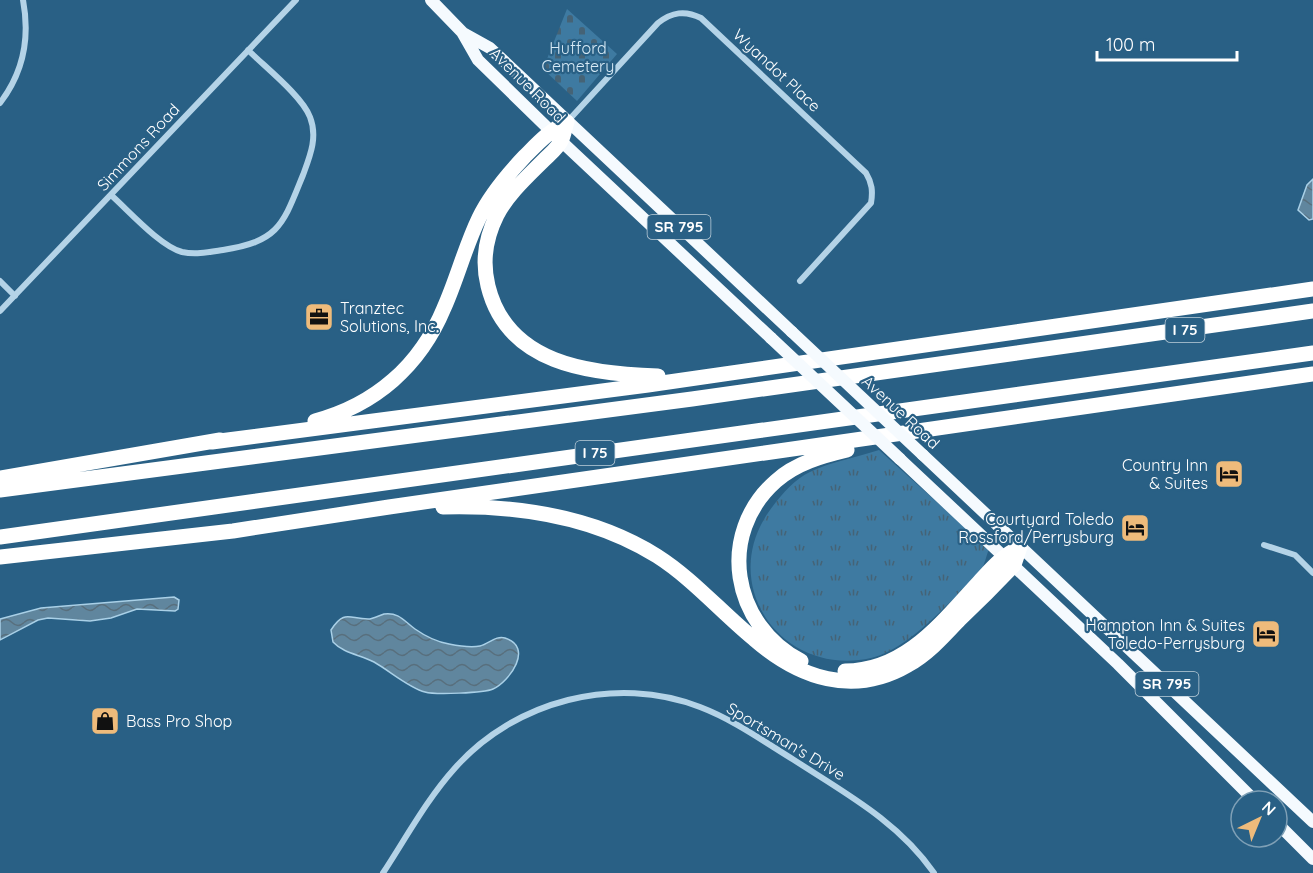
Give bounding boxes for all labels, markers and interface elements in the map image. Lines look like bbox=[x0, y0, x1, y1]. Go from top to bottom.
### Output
street label: Wyandot Place bbox=[729, 24, 825, 116]
scale bar bbox=[1097, 24, 1236, 62]
text: 100 m bbox=[1106, 33, 1155, 56]
park label: Hufford Cemetery bbox=[542, 38, 614, 76]
street label: Avenue Road bbox=[486, 43, 570, 127]
street label: Simmons Road bbox=[92, 99, 184, 195]
road number: SR 795 bbox=[648, 215, 710, 239]
place label: Tranztec Solutions, Inc. bbox=[340, 298, 439, 336]
office icon: Tranztec Solutions, Inc. bbox=[303, 301, 335, 333]
road number: I 75 bbox=[1166, 318, 1204, 342]
street label: Avenue Road bbox=[858, 371, 944, 453]
road number: I 75 bbox=[576, 441, 614, 465]
place label: Country Inn & Suites bbox=[1122, 455, 1208, 493]
hotel icon: Country Inn & Suites bbox=[1213, 458, 1245, 490]
place label: Courtyard Toledo Rossford/Perrysburg bbox=[958, 509, 1114, 547]
hotel icon: Courtyard Toledo Rossford/Perrysburg bbox=[1119, 512, 1151, 544]
place label: Hampton Inn & Suites Toledo-Perrysburg bbox=[1085, 615, 1245, 653]
hotel icon: Hampton Inn & Suites Toledo-Perrysburg bbox=[1250, 618, 1282, 650]
road number: SR 795 bbox=[1136, 672, 1198, 696]
street label: Sportsman's Drive bbox=[723, 698, 849, 784]
shop icon: Bass Pro Shop bbox=[89, 705, 121, 737]
place label: Bass Pro Shop bbox=[126, 711, 232, 731]
north arrow bbox=[1229, 789, 1289, 849]
text: N bbox=[1258, 797, 1280, 819]

